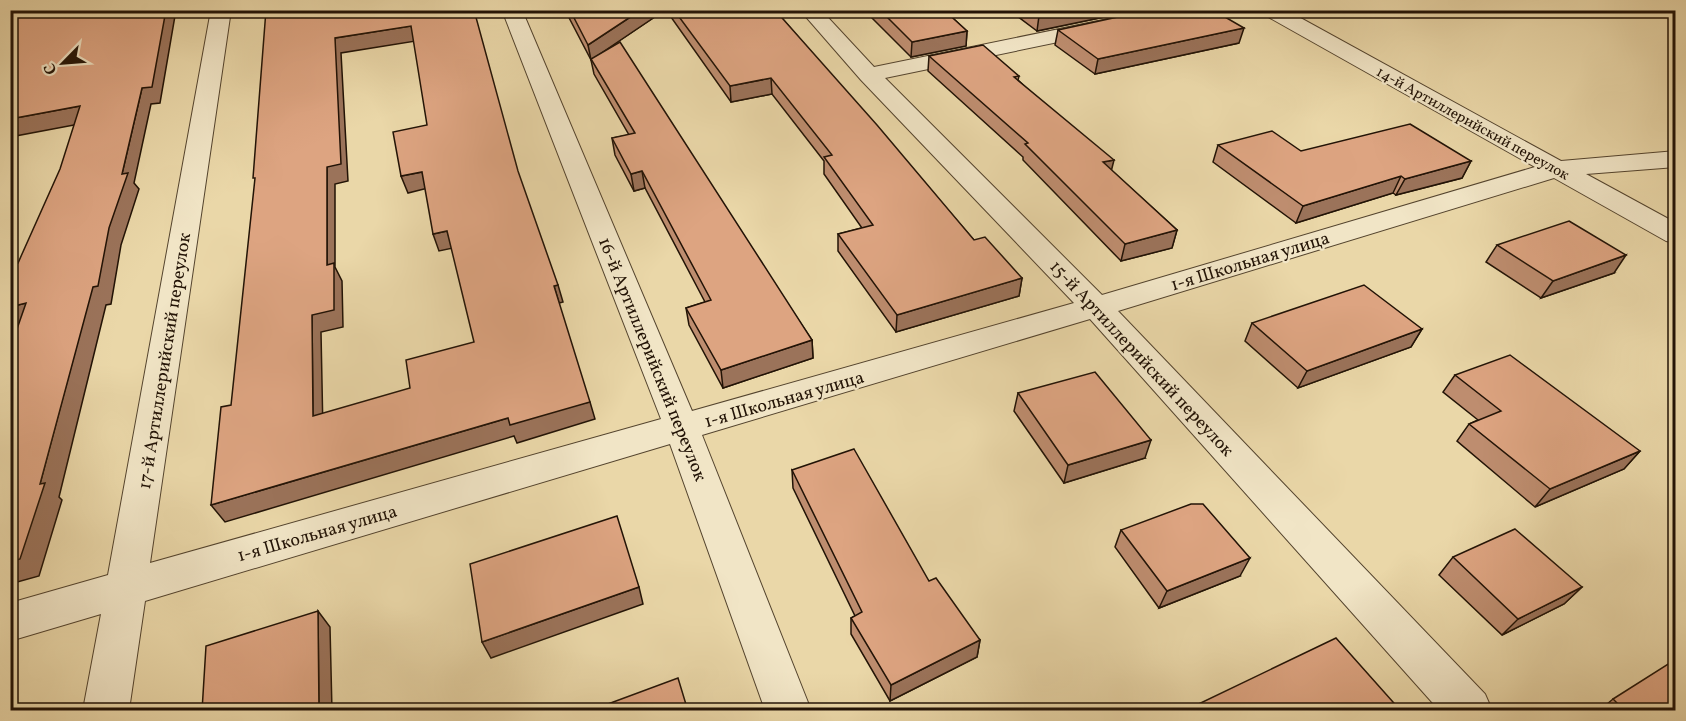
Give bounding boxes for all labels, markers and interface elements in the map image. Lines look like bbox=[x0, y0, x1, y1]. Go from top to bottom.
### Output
north arrow bbox=[33, 33, 93, 93]
text: С bbox=[39, 59, 63, 78]
street label: 14-й Артиллерийский переулок bbox=[1372, 62, 1573, 186]
street label: 1-я Школьная улица bbox=[1168, 226, 1333, 299]
street label: 17-й Артиллерийский переулок bbox=[133, 231, 198, 491]
street label: 16-й Артиллерийский переулок bbox=[591, 234, 712, 486]
street label: 15-й Артиллерийский переулок bbox=[1043, 255, 1239, 463]
street label: 1-я Школьная улица bbox=[702, 366, 867, 435]
street label: 1-я Школьная улица bbox=[235, 500, 400, 569]

